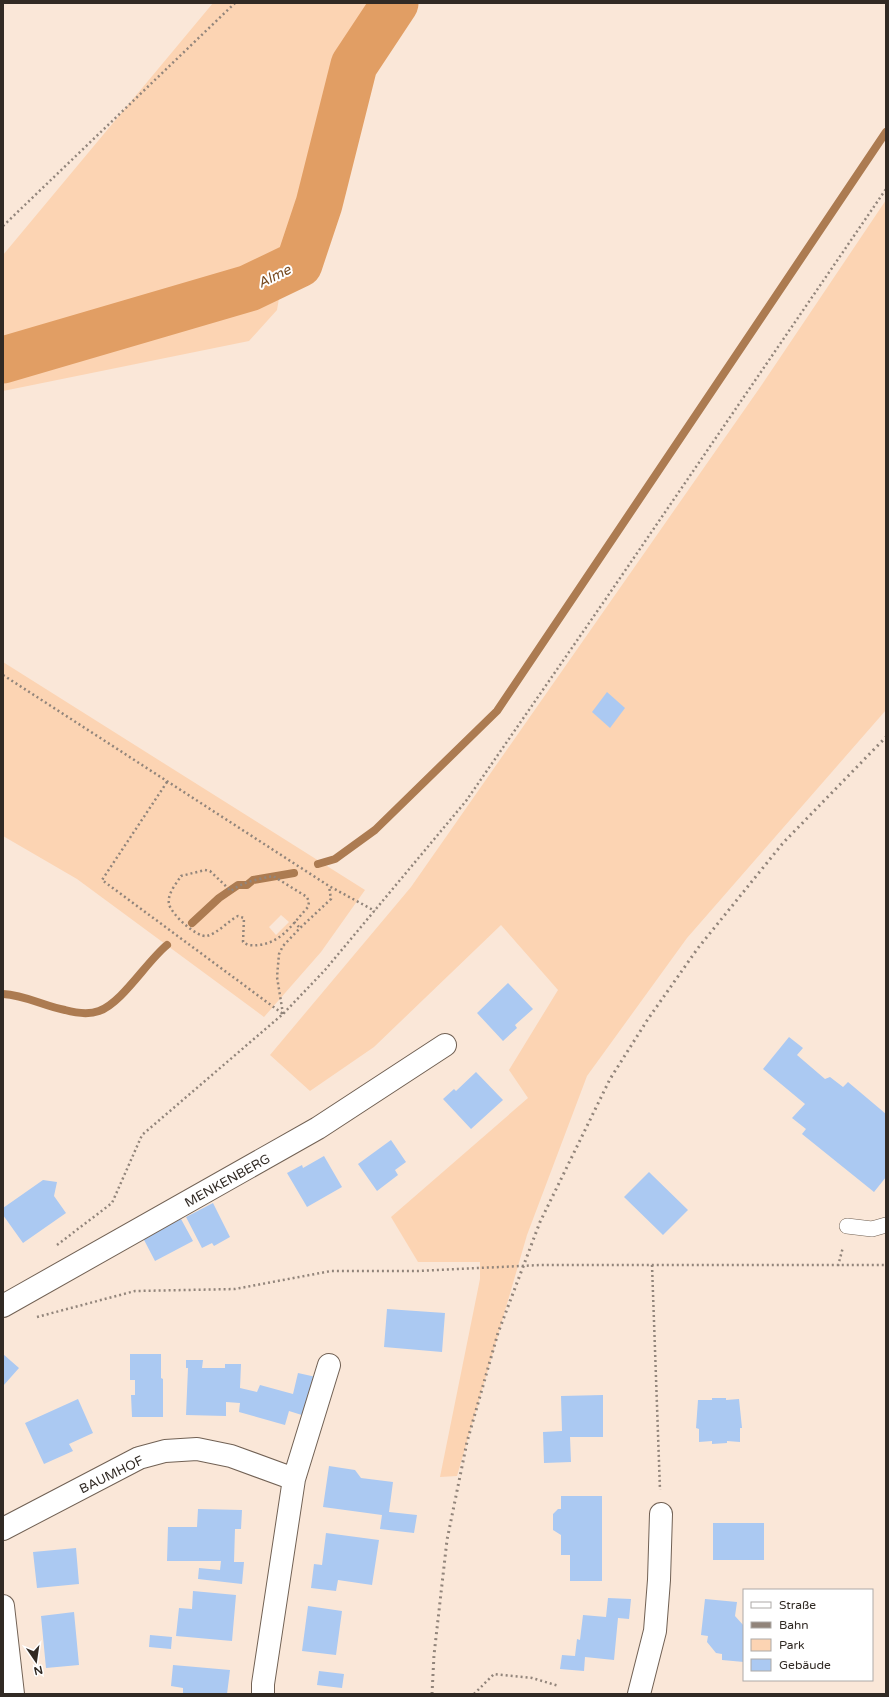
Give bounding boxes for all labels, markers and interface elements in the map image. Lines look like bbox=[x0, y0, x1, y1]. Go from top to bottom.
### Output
water label: Alme bbox=[255, 261, 294, 292]
street label: MENKENBERG bbox=[182, 1151, 273, 1211]
street label: BAUMHOF bbox=[77, 1453, 146, 1497]
legend bbox=[743, 1589, 873, 1681]
text: Straße bbox=[779, 1598, 816, 1612]
text: Bahn bbox=[779, 1618, 809, 1632]
text: Park bbox=[779, 1638, 805, 1652]
north arrow bbox=[16, 1641, 56, 1681]
text: Gebäude bbox=[779, 1658, 831, 1672]
text: N bbox=[32, 1663, 44, 1678]

